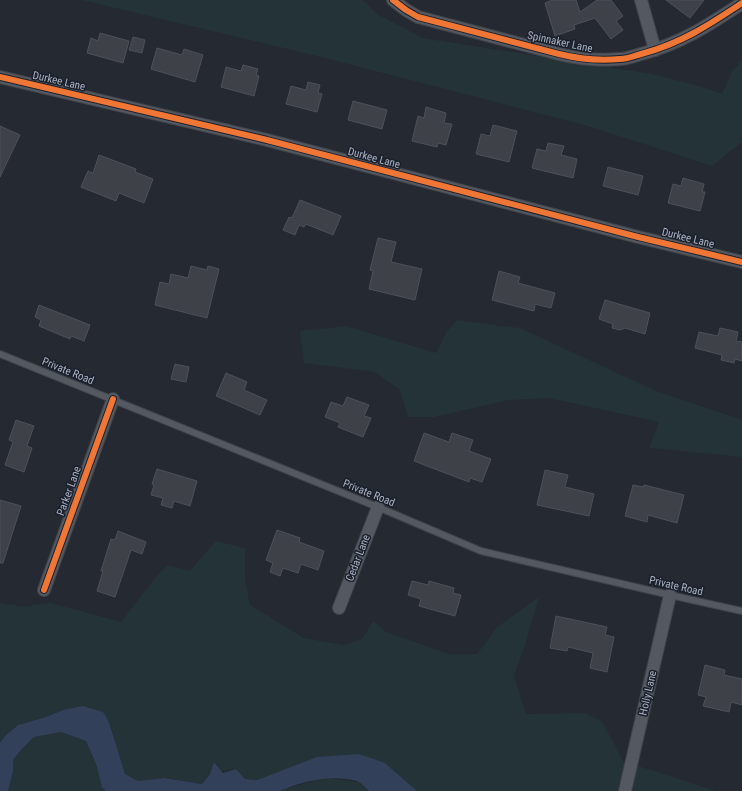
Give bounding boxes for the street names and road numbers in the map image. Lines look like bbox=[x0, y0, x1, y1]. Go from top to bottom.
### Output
street label: Spinnaker Lane bbox=[526, 29, 594, 55]
street label: Durkee Lane bbox=[31, 69, 87, 93]
street label: Durkee Lane bbox=[346, 145, 402, 171]
street label: Durkee Lane bbox=[660, 225, 716, 251]
street label: Private Road bbox=[40, 355, 96, 387]
street label: Parker Lane bbox=[54, 465, 84, 517]
street label: Private Road bbox=[341, 477, 397, 509]
street label: Cedar Lane bbox=[343, 533, 373, 583]
street label: Private Road bbox=[648, 573, 704, 599]
street label: Holly Lane bbox=[637, 669, 659, 717]

